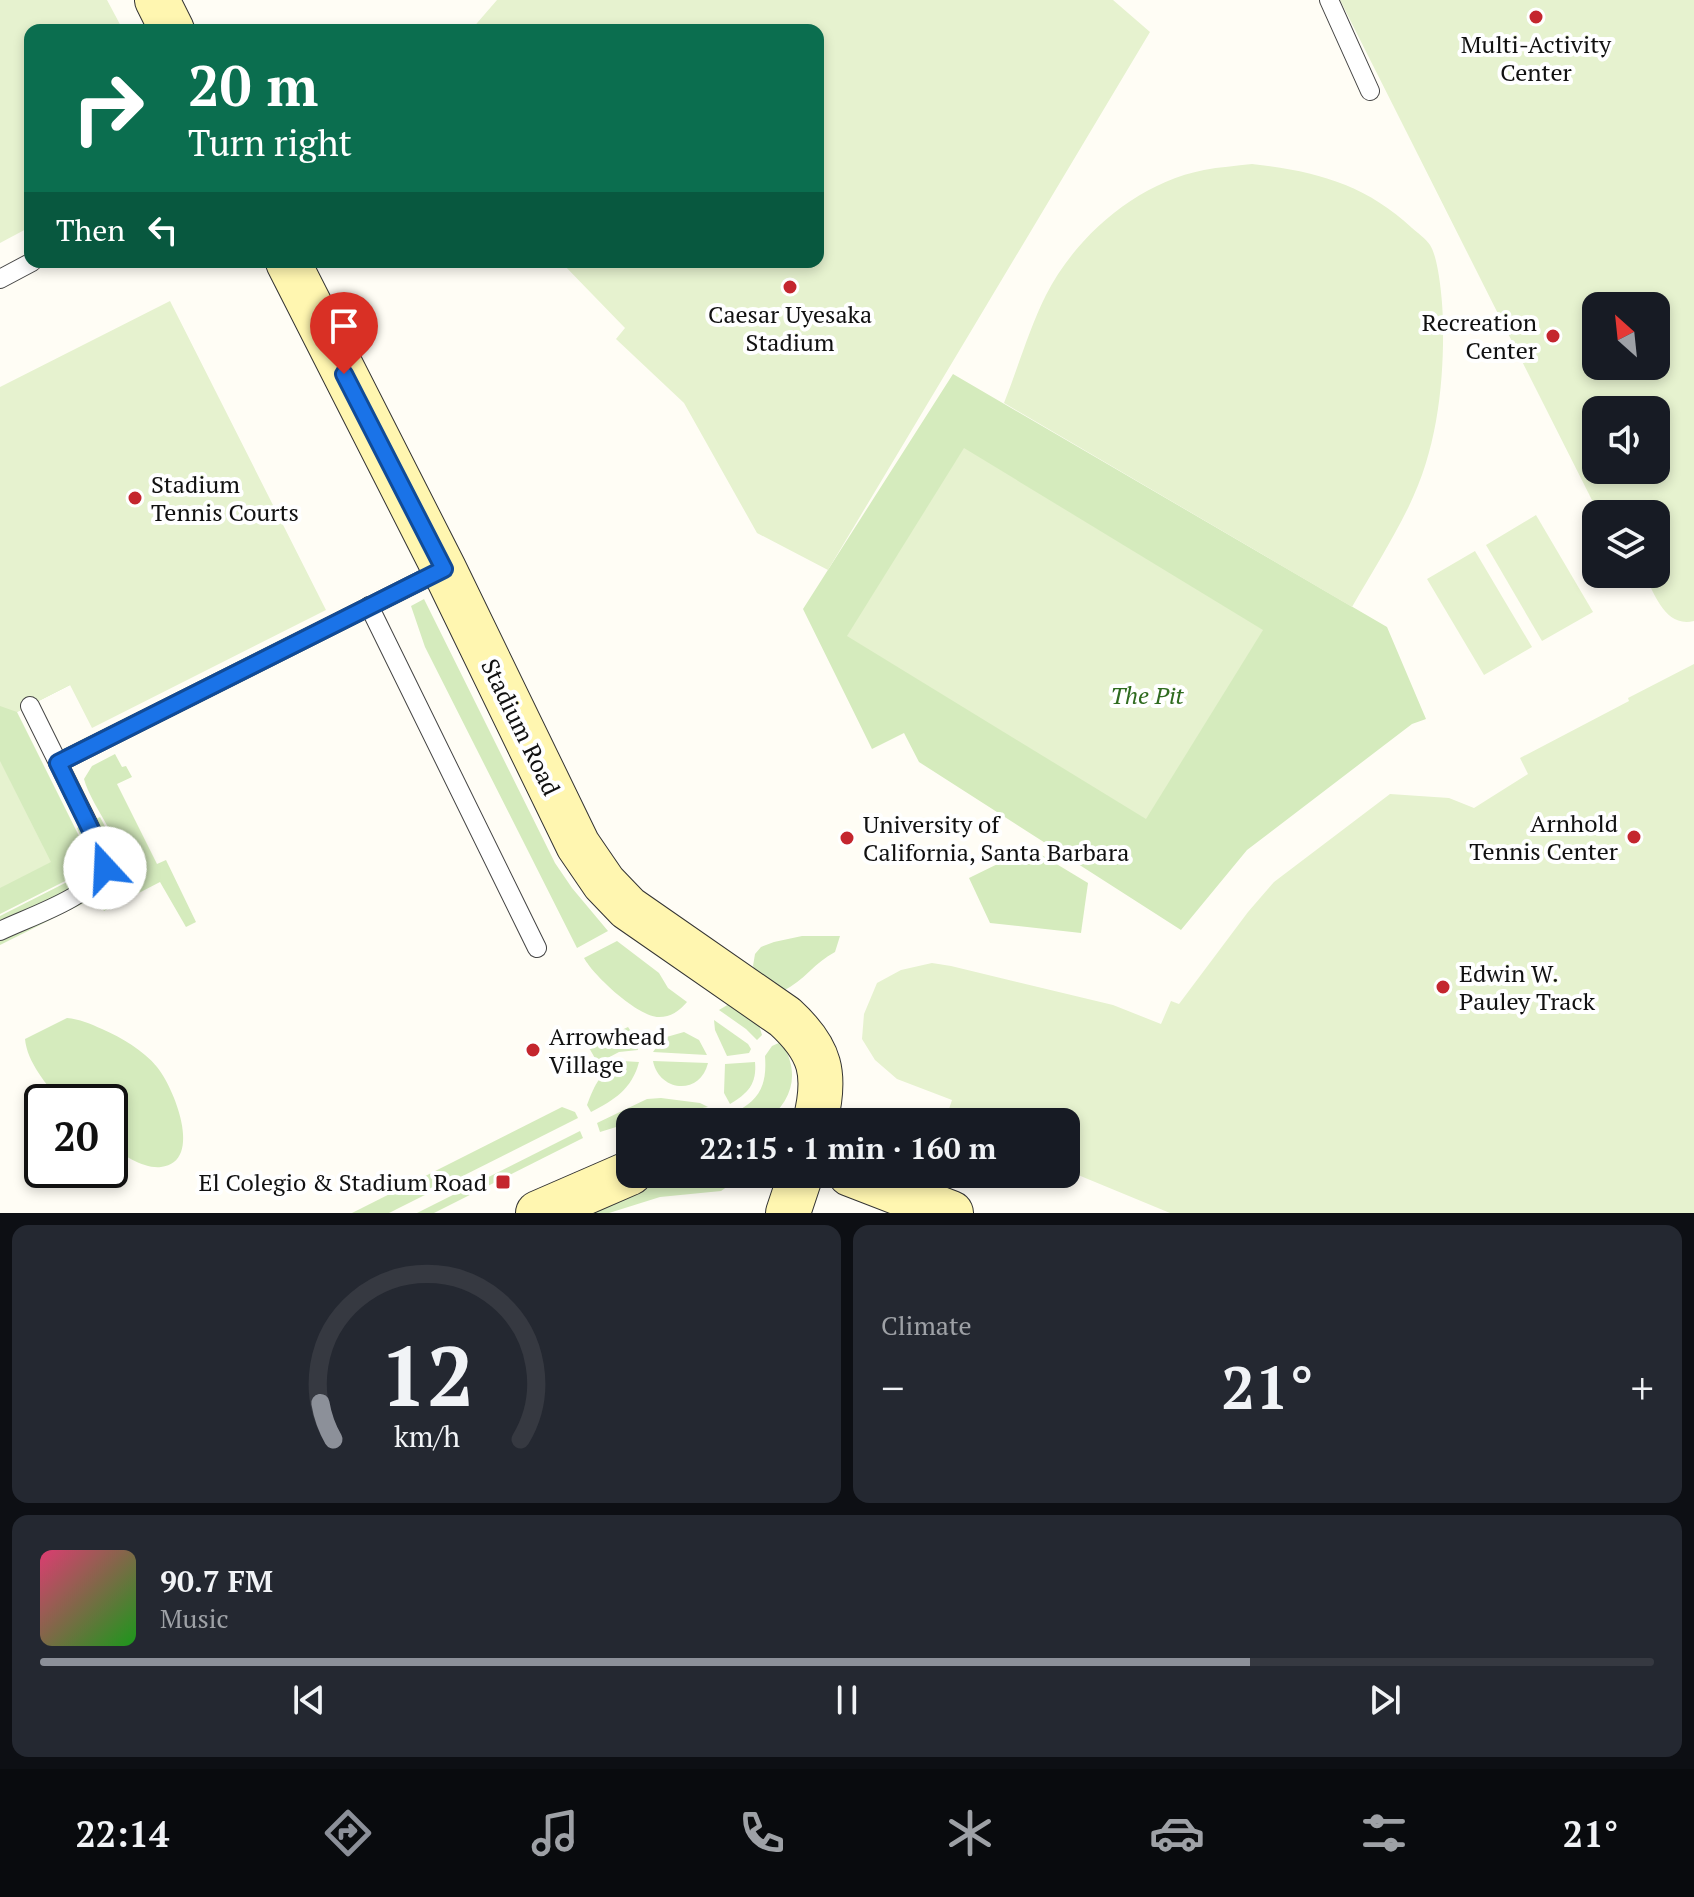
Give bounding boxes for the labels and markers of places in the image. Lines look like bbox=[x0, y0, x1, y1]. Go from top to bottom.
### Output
marker: Multi-Activity Center bbox=[1527, 8, 1545, 26]
place label: Multi-Activity Center bbox=[1461, 28, 1612, 88]
marker: Caesar Uyesaka Stadium bbox=[781, 278, 799, 296]
pin bbox=[310, 292, 378, 374]
place label: Caesar Uyesaka Stadium bbox=[708, 298, 872, 358]
place label: Recreation Center bbox=[1422, 306, 1538, 366]
marker: Recreation Center bbox=[1544, 327, 1562, 345]
place label: Stadium Tennis Courts bbox=[151, 468, 299, 528]
marker: Stadium Tennis Courts bbox=[126, 489, 144, 507]
place label: Arnhold Tennis Center bbox=[1469, 807, 1619, 867]
place label: University of California, Santa Barbara bbox=[863, 808, 1129, 868]
marker: Arnhold Tennis Center bbox=[1625, 828, 1643, 846]
marker: University of California, Santa Barbara bbox=[838, 829, 856, 847]
place label: Edwin W. Pauley Track bbox=[1459, 957, 1596, 1017]
marker: Edwin W. Pauley Track bbox=[1434, 978, 1452, 996]
place label: Arrowhead Village bbox=[549, 1020, 666, 1080]
marker: Arrowhead Village bbox=[524, 1041, 542, 1059]
place label: El Colegio & Stadium Road bbox=[199, 1166, 487, 1198]
marker: El Colegio & Stadium Road bbox=[494, 1173, 512, 1191]

